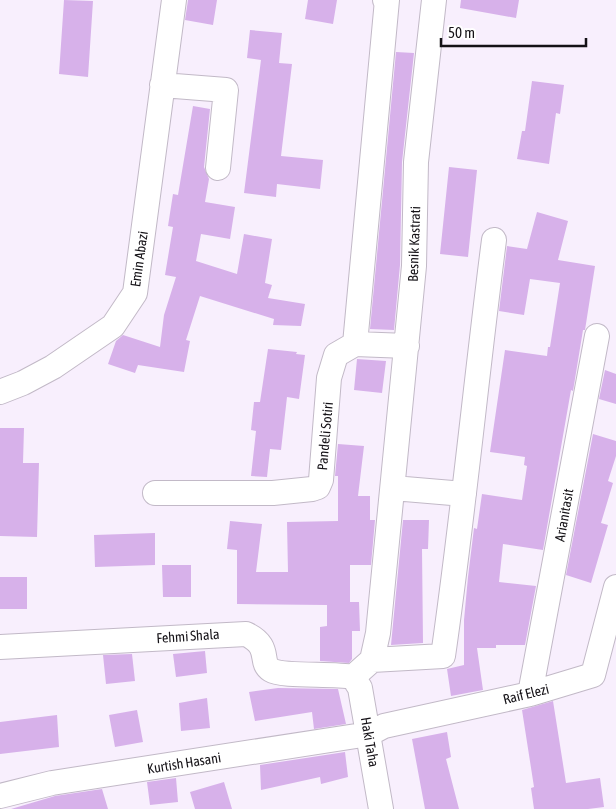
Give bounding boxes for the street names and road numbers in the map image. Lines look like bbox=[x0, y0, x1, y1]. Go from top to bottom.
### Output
street label: Besnik Kastrati bbox=[405, 206, 423, 282]
street label: Emin Abazi bbox=[127, 230, 151, 288]
street label: Pandeli Sotiri bbox=[314, 401, 336, 471]
street label: Arianitasit bbox=[551, 487, 577, 543]
street label: Fehmi Shala bbox=[156, 626, 220, 646]
street label: Raif Elezi bbox=[501, 681, 551, 707]
street label: Haki Taha bbox=[358, 716, 382, 768]
street label: Kurtish Hasani bbox=[146, 749, 222, 777]

